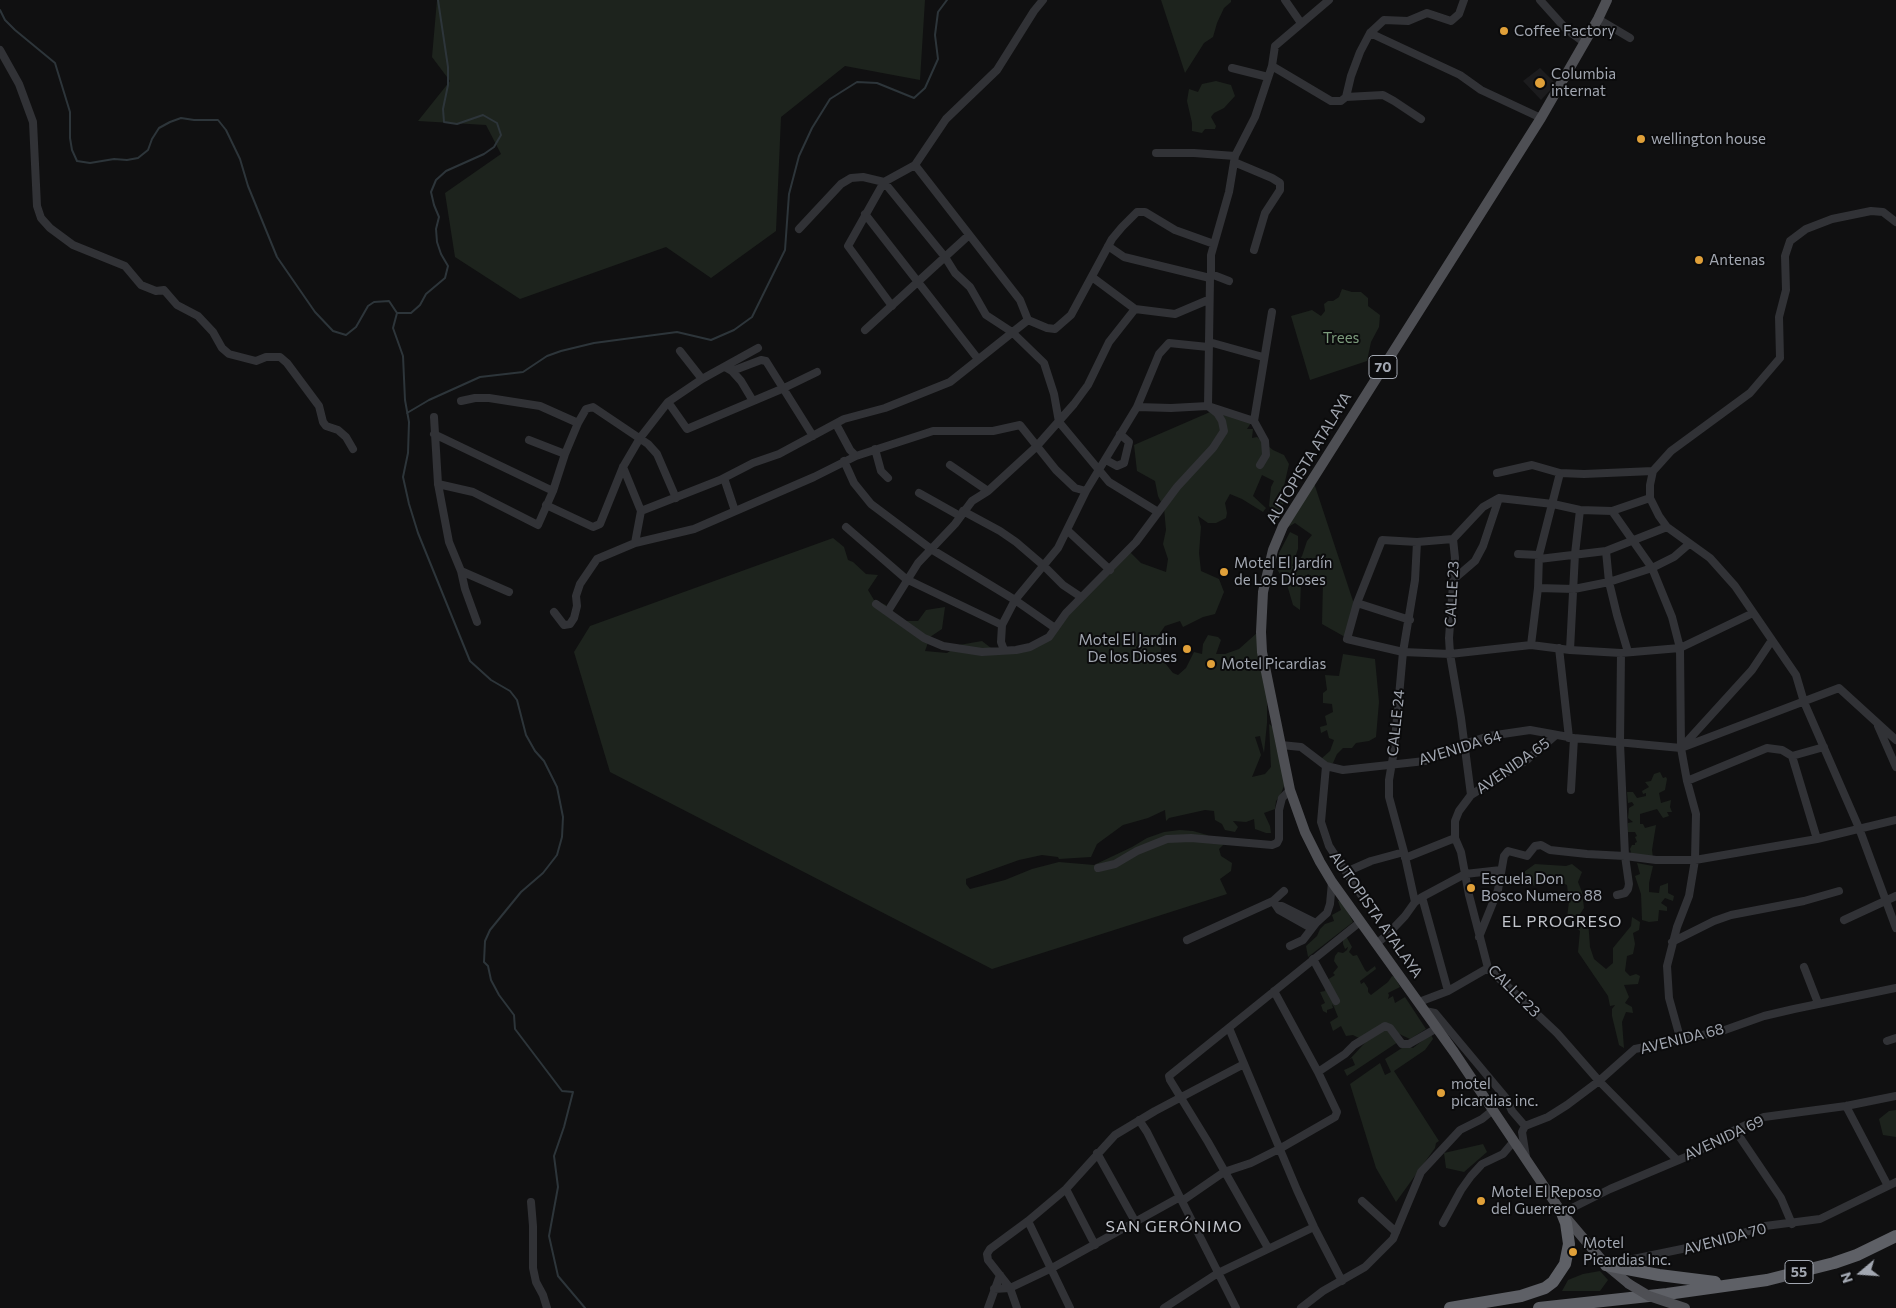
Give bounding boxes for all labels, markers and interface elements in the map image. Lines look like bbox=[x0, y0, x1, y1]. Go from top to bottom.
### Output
place label: Coffee Factory bbox=[1514, 22, 1615, 40]
marker: Coffee Factory bbox=[1498, 25, 1510, 37]
place label: Columbia internat bbox=[1551, 65, 1616, 100]
marker: Columbia internat bbox=[1533, 76, 1547, 90]
place label: wellington house bbox=[1651, 130, 1766, 148]
marker: wellington house bbox=[1635, 133, 1647, 145]
place label: Antenas bbox=[1709, 251, 1765, 269]
marker: Antenas bbox=[1693, 254, 1705, 266]
park label: Trees bbox=[1323, 329, 1359, 347]
road number: 70 bbox=[1369, 356, 1397, 378]
street label: AUTOPISTA ATALAYA bbox=[1263, 389, 1355, 527]
place label: Motel El Jardín de Los Dioses bbox=[1234, 554, 1332, 589]
street label: CALLE 23 bbox=[1441, 560, 1463, 628]
marker: Motel El Jardín de Los Dioses bbox=[1218, 566, 1230, 578]
place label: Motel El Jardin De los Dioses bbox=[1079, 631, 1177, 666]
marker: Motel El Jardin De los Dioses bbox=[1181, 643, 1193, 655]
place label: Motel Picardias bbox=[1221, 655, 1326, 673]
marker: Motel Picardias bbox=[1205, 658, 1217, 670]
street label: CALLE 24 bbox=[1384, 689, 1408, 757]
street label: AVENIDA 64 bbox=[1416, 727, 1504, 769]
street label: AVENIDA 65 bbox=[1473, 734, 1553, 798]
street label: AUTOPISTA ATALAYA bbox=[1326, 848, 1426, 982]
place label: Escuela Don Bosco Numero 88 bbox=[1481, 870, 1602, 905]
marker: Escuela Don Bosco Numero 88 bbox=[1465, 882, 1477, 894]
district label: EL PROGRESO bbox=[1500, 912, 1624, 932]
street label: CALLE 23 bbox=[1484, 961, 1544, 1021]
street label: AVENIDA 68 bbox=[1638, 1020, 1726, 1058]
place label: motel picardias inc. bbox=[1451, 1075, 1538, 1110]
marker: motel picardias inc. bbox=[1435, 1087, 1447, 1099]
street label: AVENIDA 69 bbox=[1681, 1112, 1767, 1164]
place label: Motel El Reposo del Guerrero bbox=[1491, 1183, 1601, 1218]
marker: Motel El Reposo del Guerrero bbox=[1475, 1195, 1487, 1207]
district label: SAN GERÓNIMO bbox=[1104, 1217, 1244, 1237]
street label: AVENIDA 70 bbox=[1681, 1219, 1769, 1259]
place label: Motel Picardias Inc. bbox=[1583, 1234, 1671, 1269]
marker: Motel Picardias Inc. bbox=[1567, 1246, 1579, 1258]
north arrow bbox=[1836, 1248, 1886, 1298]
road number: 55 bbox=[1785, 1260, 1813, 1284]
text: N bbox=[1837, 1270, 1856, 1285]

